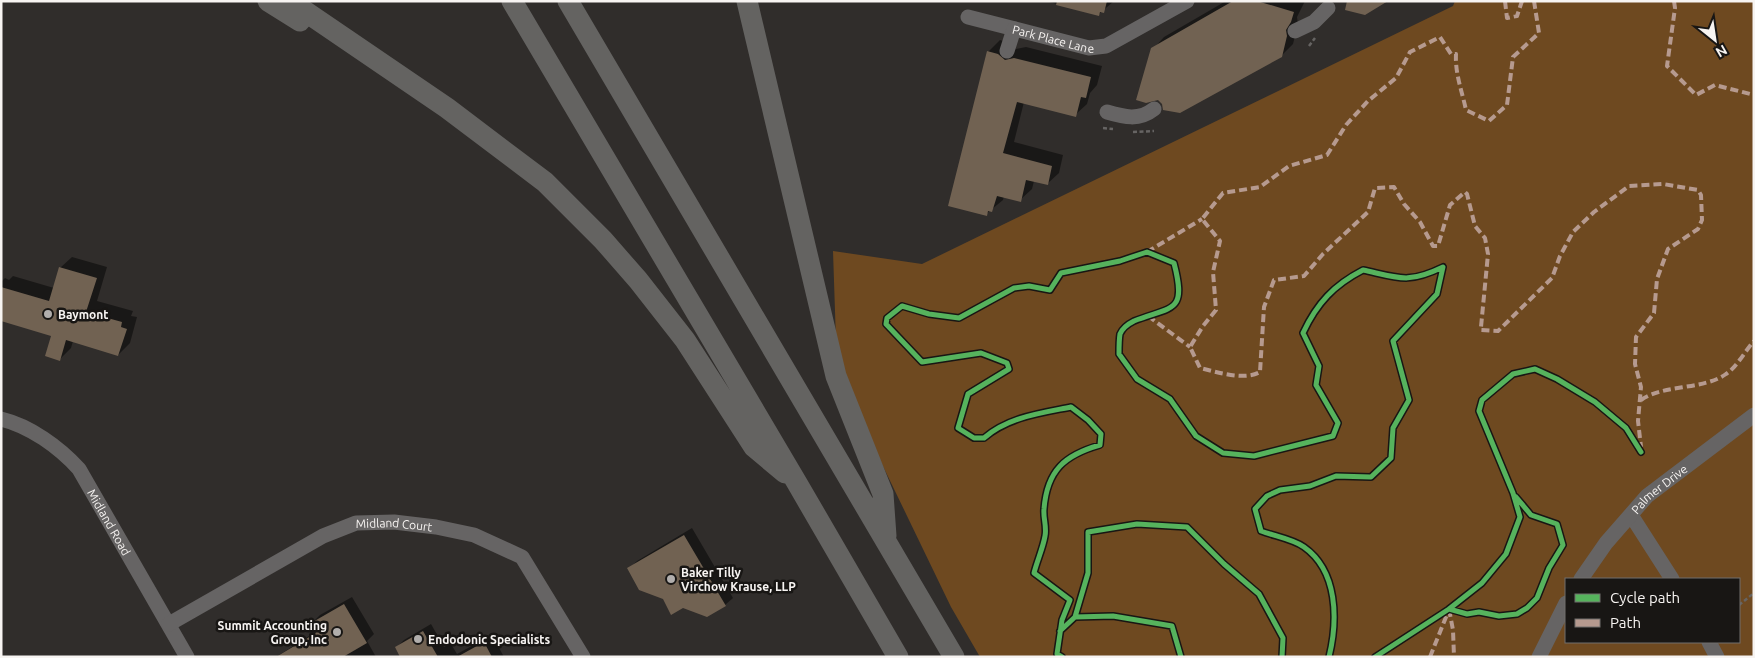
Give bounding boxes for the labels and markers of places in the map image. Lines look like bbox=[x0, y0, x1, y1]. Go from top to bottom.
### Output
marker: Baymont bbox=[42, 308, 54, 320]
place label: Baymont bbox=[58, 308, 108, 321]
place label: Baker Tilly Virchow Krause, LLP bbox=[681, 566, 796, 593]
marker: Baker Tilly Virchow Krause, LLP bbox=[665, 573, 677, 585]
place label: Summit Accounting Group, Inc bbox=[218, 619, 327, 646]
marker: Summit Accounting Group, Inc bbox=[331, 626, 343, 638]
marker: Endodonic Specialists bbox=[412, 633, 424, 645]
place label: Endodonic Specialists bbox=[428, 633, 551, 646]

